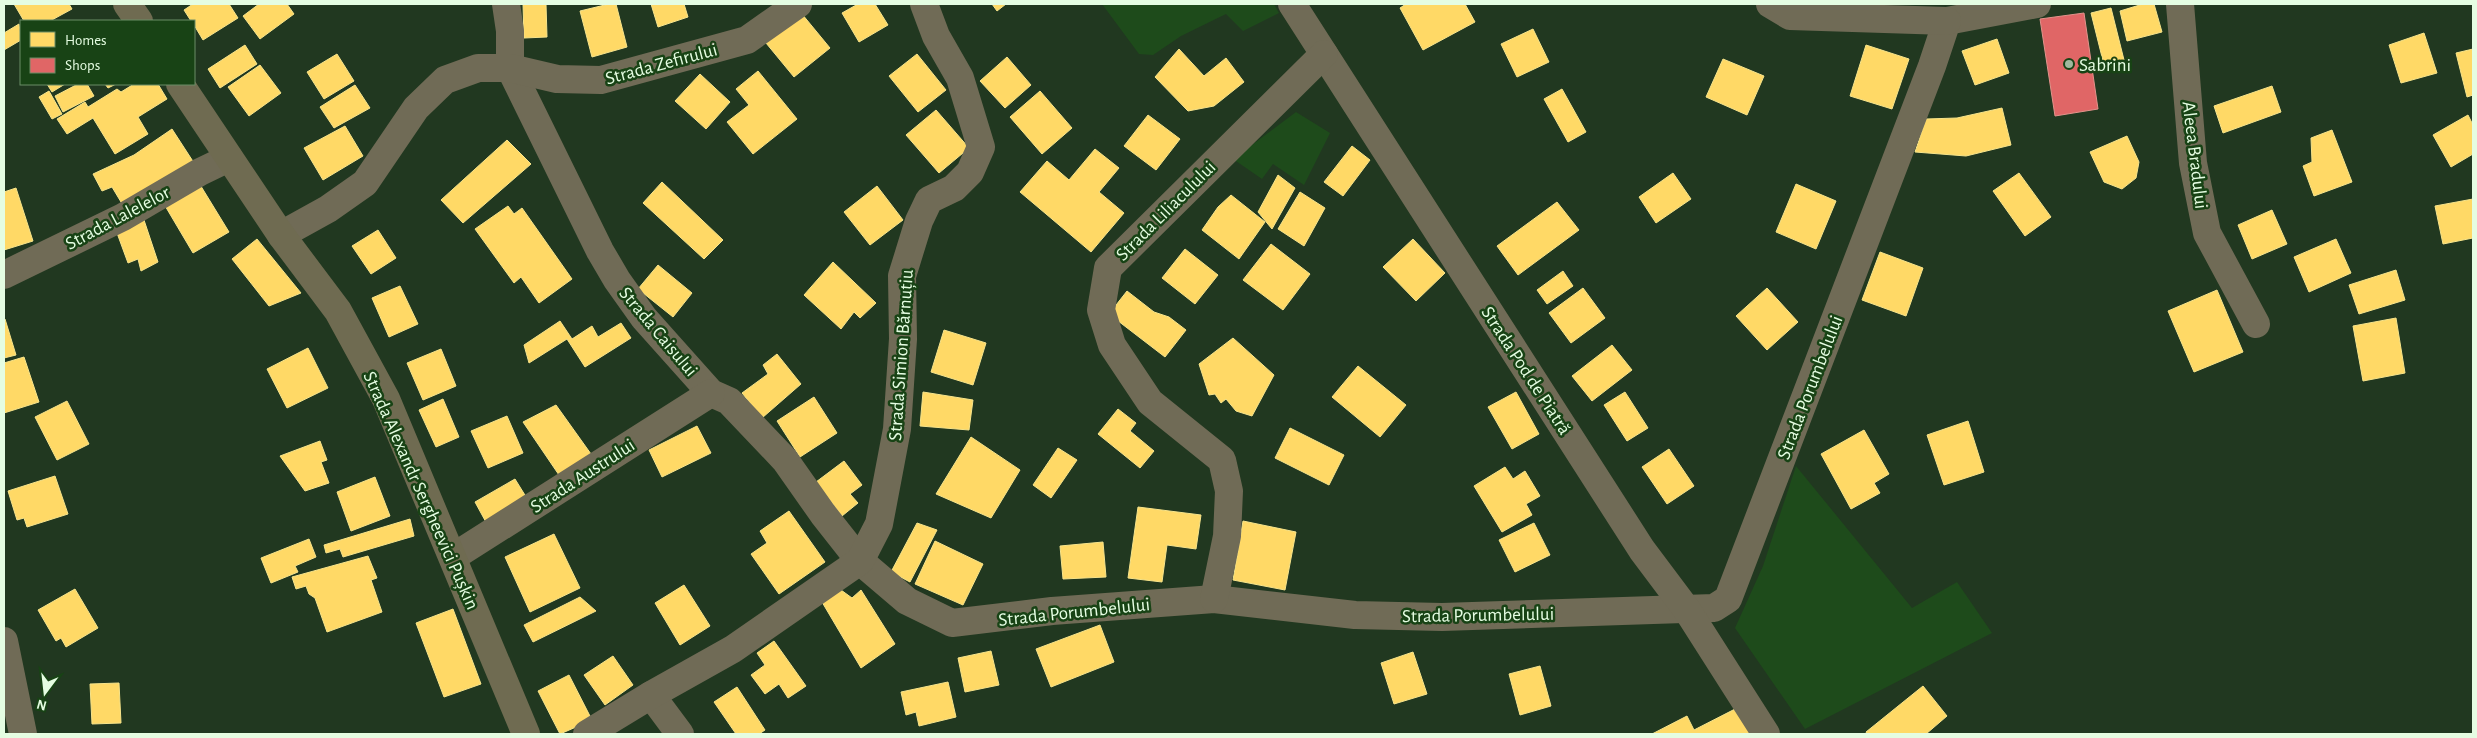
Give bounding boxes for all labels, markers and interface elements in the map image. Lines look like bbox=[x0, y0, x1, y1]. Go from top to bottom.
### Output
legend bbox=[20, 20, 195, 85]
text: Homes bbox=[65, 33, 107, 48]
street label: Strada Zefirului bbox=[603, 40, 719, 89]
place label: Sabrini bbox=[2079, 56, 2131, 75]
text: Shops bbox=[65, 58, 100, 73]
marker: Sabrini bbox=[2063, 58, 2075, 70]
street label: Aleea Bradului bbox=[2178, 100, 2211, 210]
street label: Strada Liliaculului bbox=[1113, 158, 1220, 265]
street label: Strada Lalelelor bbox=[62, 183, 173, 254]
street label: Strada Simion Bărnuțiu bbox=[886, 268, 918, 441]
street label: Strada Caisului bbox=[615, 284, 701, 380]
street label: Strada Pod de Piatră bbox=[1477, 303, 1574, 439]
street label: Strada Porumbelului bbox=[1774, 313, 1847, 462]
street label: Strada Alexandr Sergheevici Pușkin bbox=[358, 369, 482, 613]
street label: Strada Austrului bbox=[527, 436, 638, 517]
street label: Strada Porumbelului bbox=[997, 595, 1151, 630]
street label: Strada Porumbelului bbox=[1402, 605, 1554, 626]
north arrow bbox=[20, 668, 70, 718]
text: N bbox=[35, 697, 48, 713]

